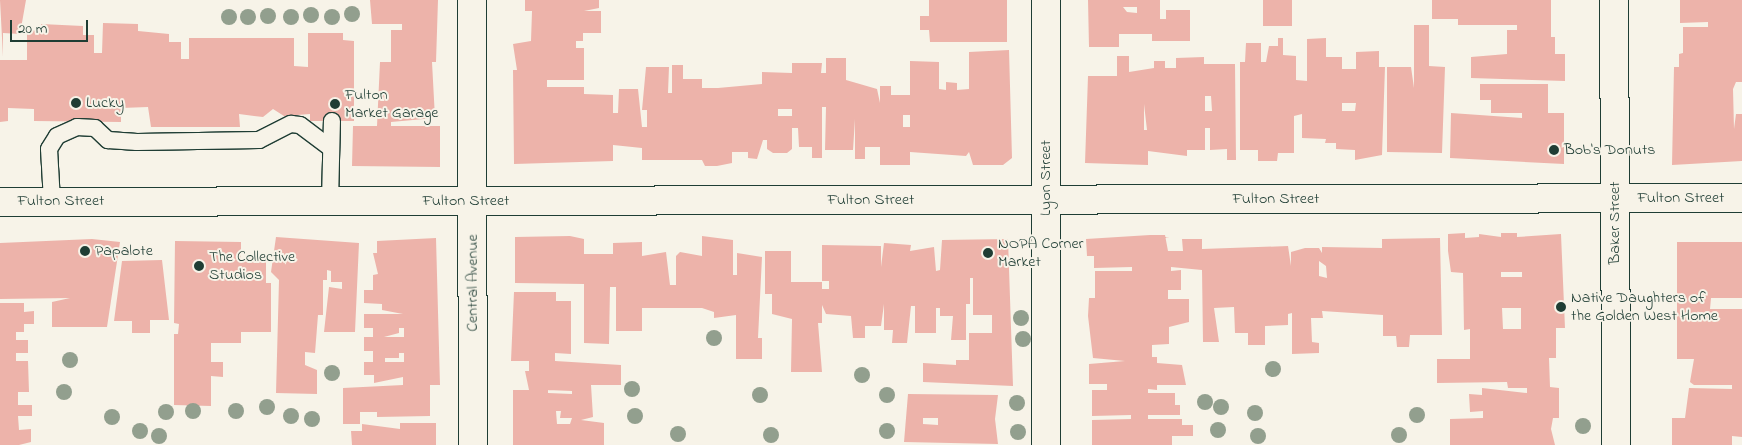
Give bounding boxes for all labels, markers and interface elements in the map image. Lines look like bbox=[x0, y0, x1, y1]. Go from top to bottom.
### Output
scale bar bbox=[12, 10, 90, 42]
text: 20 m bbox=[18, 18, 47, 40]
place label: Fulton Market Garage bbox=[345, 85, 439, 123]
place label: Lucky bbox=[86, 93, 124, 113]
marker: Lucky bbox=[70, 97, 82, 109]
marker: Fulton Market Garage bbox=[329, 98, 341, 110]
street label: Lyon Street bbox=[1036, 140, 1056, 216]
place label: Bob's Donuts bbox=[1564, 140, 1655, 160]
marker: Bob's Donuts bbox=[1548, 144, 1560, 156]
street label: Baker Street bbox=[1605, 182, 1625, 264]
street label: Fulton Street bbox=[1638, 188, 1724, 208]
street label: Fulton Street bbox=[1233, 189, 1319, 209]
street label: Fulton Street bbox=[828, 190, 914, 210]
street label: Fulton Street bbox=[18, 191, 104, 211]
street label: Fulton Street bbox=[423, 191, 509, 211]
street label: Central Avenue bbox=[463, 234, 483, 332]
place label: NOPA Corner Market bbox=[998, 234, 1084, 272]
place label: Papalote bbox=[95, 241, 153, 261]
marker: Papalote bbox=[79, 245, 91, 257]
place label: The Collective Studios bbox=[209, 247, 295, 285]
marker: NOPA Corner Market bbox=[982, 247, 994, 259]
marker: The Collective Studios bbox=[193, 260, 205, 272]
place label: Native Daughters of the Golden West Home bbox=[1571, 288, 1718, 326]
marker: Native Daughters of the Golden West Home bbox=[1555, 301, 1567, 313]

